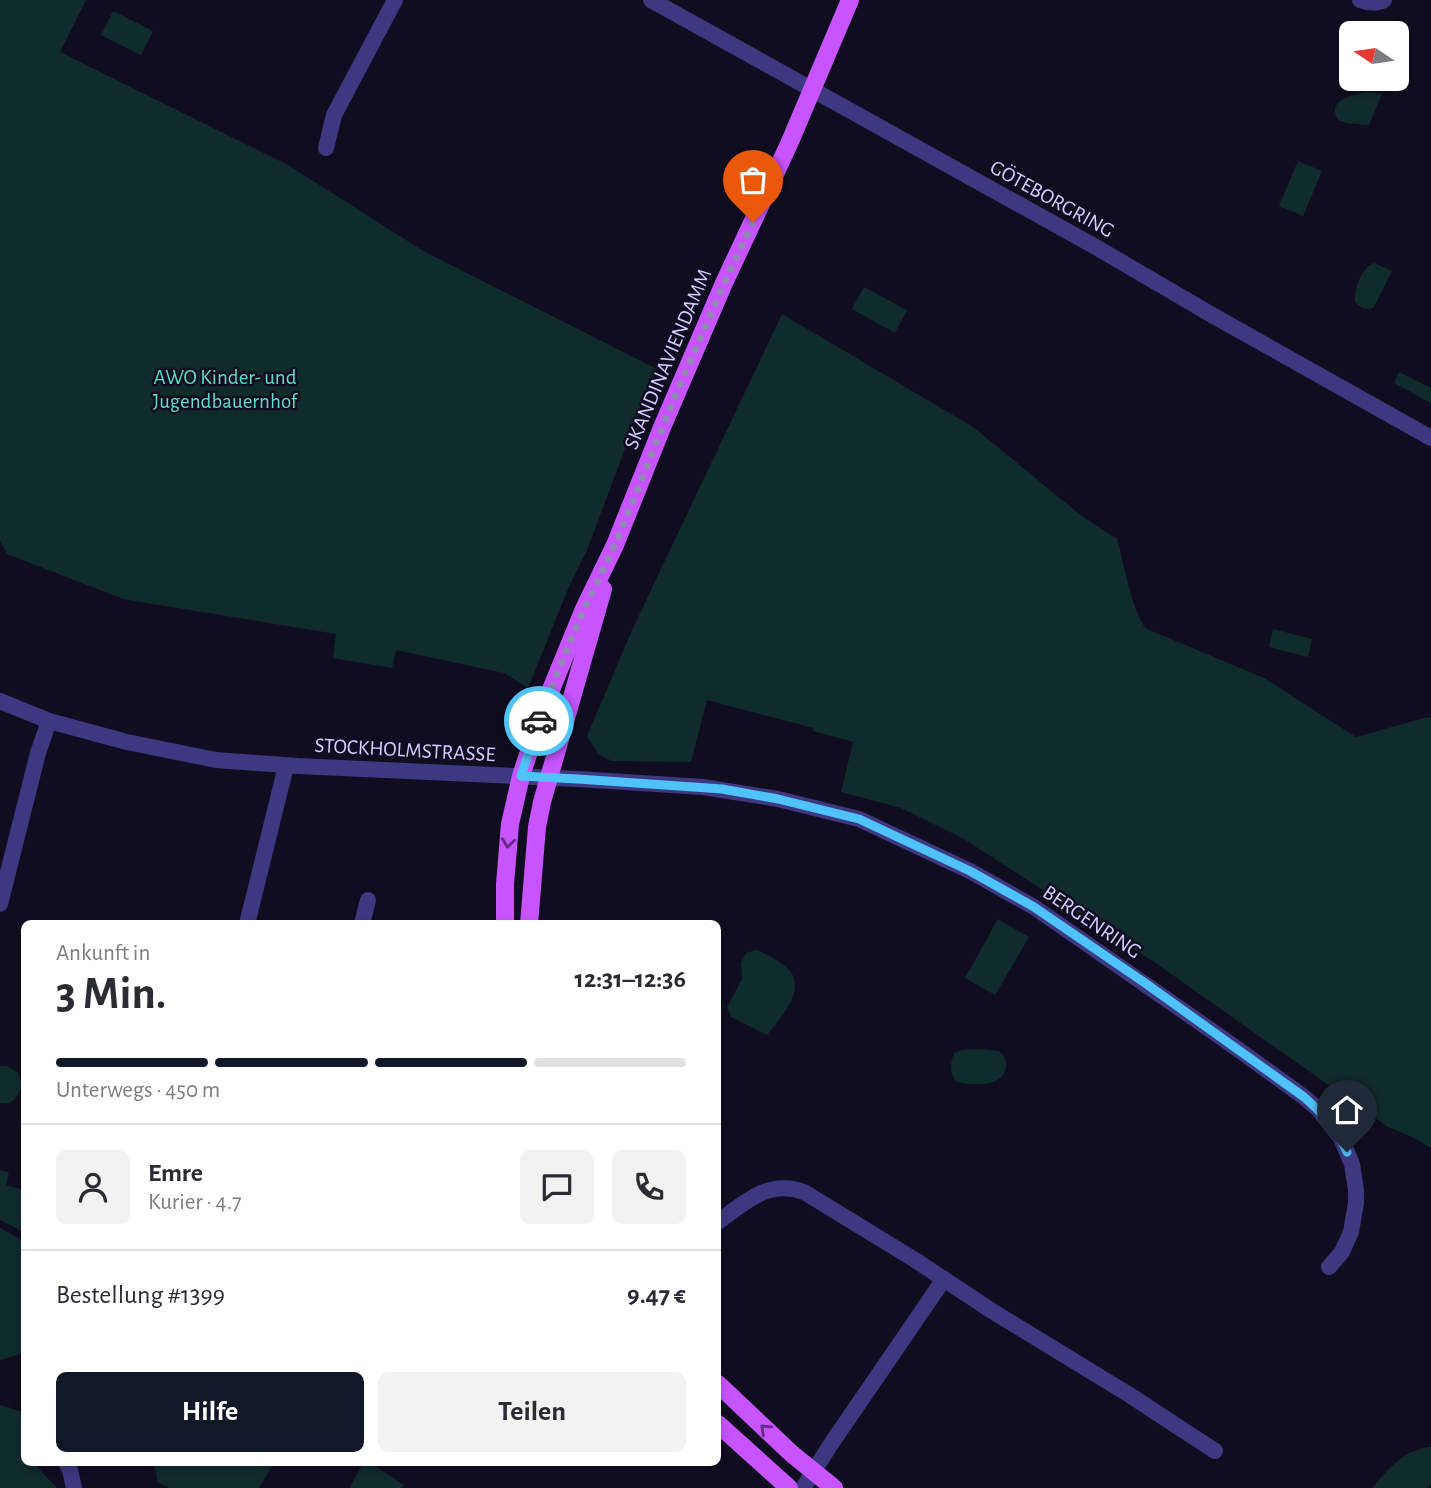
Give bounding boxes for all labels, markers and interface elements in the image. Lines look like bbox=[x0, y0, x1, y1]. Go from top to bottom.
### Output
north arrow bbox=[1339, 21, 1409, 91]
map controls bbox=[1339, 21, 1409, 91]
pin bbox=[723, 150, 783, 222]
street label: GÖTEBORGRING bbox=[987, 155, 1118, 242]
icon: bag bbox=[734, 161, 772, 199]
street label: SKANDINAVIENDAMM bbox=[621, 266, 715, 452]
park label: AWO Kinder- und Jugendbauernhof bbox=[153, 367, 299, 412]
courier bbox=[504, 686, 574, 756]
icon: car bbox=[520, 702, 558, 740]
street label: STOCKHOLMSTRASSE bbox=[314, 735, 496, 765]
one-way arrow bbox=[501, 837, 516, 849]
street label: BERGENRING bbox=[1039, 881, 1145, 963]
text: Ankunft in bbox=[56, 942, 150, 965]
text: 12:31–12:36 bbox=[575, 966, 686, 992]
text: 3 Min. bbox=[56, 971, 166, 1017]
text: Unterwegs · 450 m bbox=[56, 1079, 220, 1102]
pin bbox=[1317, 1080, 1377, 1152]
icon: home bbox=[1328, 1091, 1366, 1129]
button: person bbox=[56, 1150, 130, 1224]
button: chat bbox=[520, 1150, 594, 1224]
button: phone bbox=[612, 1150, 686, 1224]
text: Emre bbox=[148, 1160, 203, 1186]
text: Kurier · 4.7 bbox=[148, 1191, 242, 1214]
text: Bestellung #1399 bbox=[56, 1282, 225, 1308]
text: 9.47 € bbox=[627, 1282, 686, 1308]
button: Hilfe bbox=[56, 1372, 364, 1452]
button: Teilen bbox=[378, 1372, 686, 1452]
one-way arrow bbox=[760, 1424, 773, 1437]

